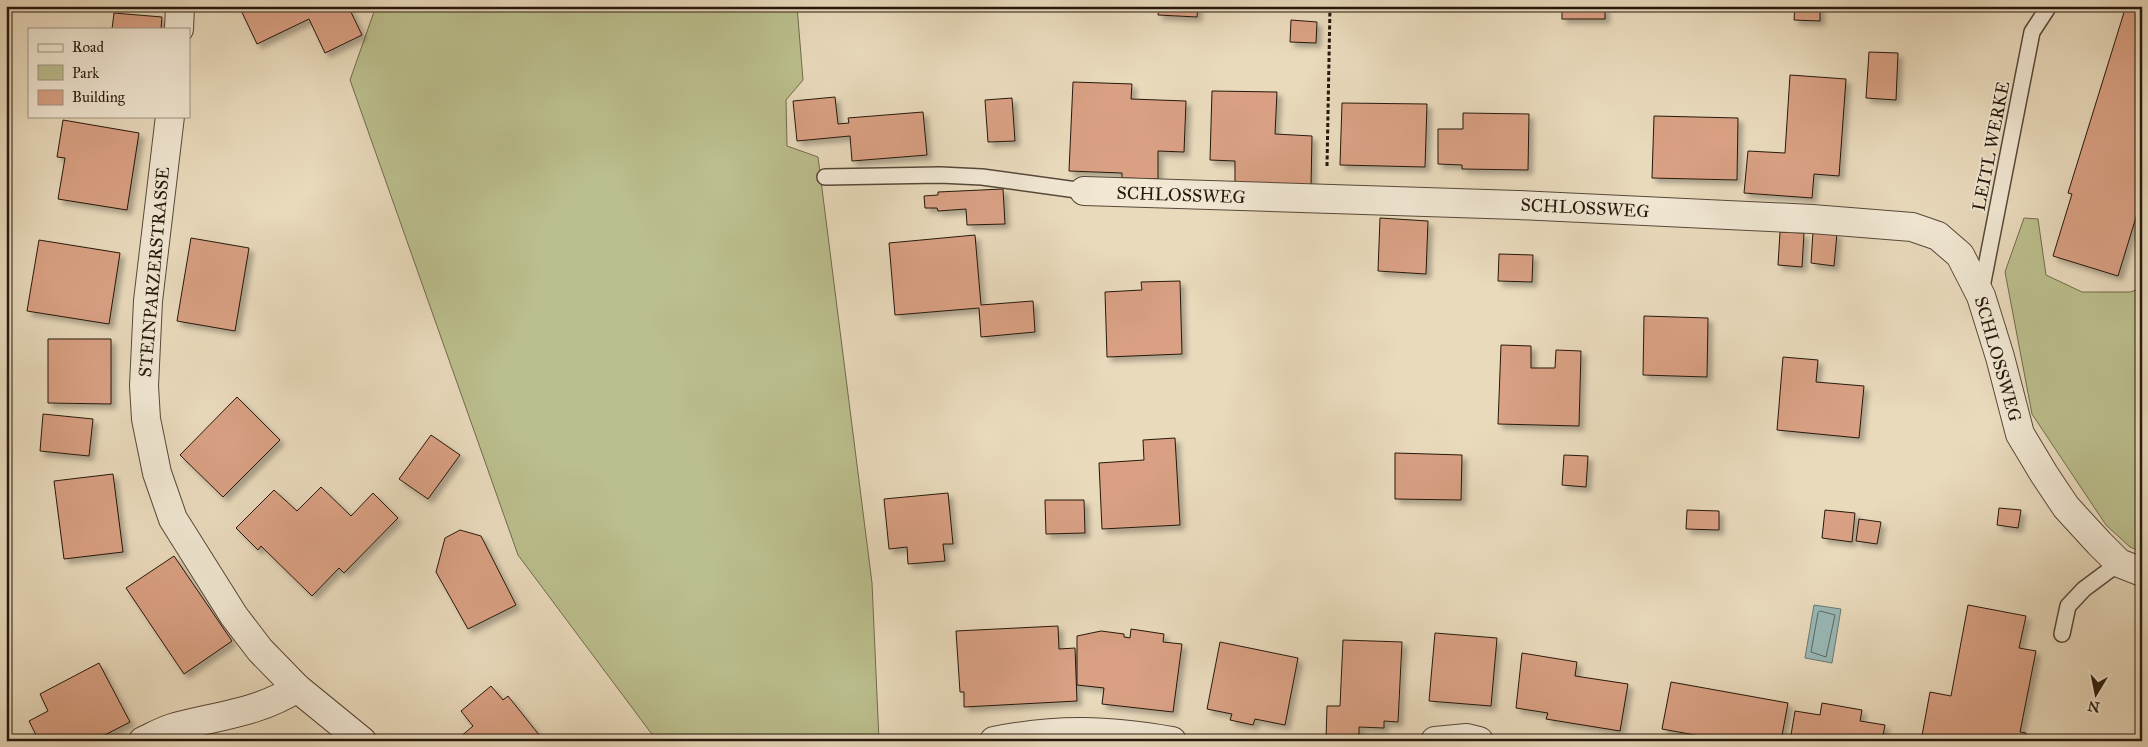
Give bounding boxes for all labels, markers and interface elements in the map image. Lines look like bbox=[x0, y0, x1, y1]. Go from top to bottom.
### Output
legend bbox=[28, 28, 190, 118]
text: Road bbox=[72, 38, 104, 56]
text: Park bbox=[72, 64, 99, 82]
street label: LEITL WERKE bbox=[1968, 79, 2014, 213]
text: Building bbox=[72, 88, 126, 106]
street label: STEINPARZERSTRASSE bbox=[134, 166, 174, 378]
street label: SCHLOSSWEG bbox=[1116, 182, 1246, 208]
street label: SCHLOSSWEG bbox=[1520, 194, 1650, 222]
street label: SCHLOSSWEG bbox=[1970, 294, 2026, 424]
north arrow bbox=[2070, 670, 2120, 720]
text: N bbox=[2086, 697, 2101, 716]

